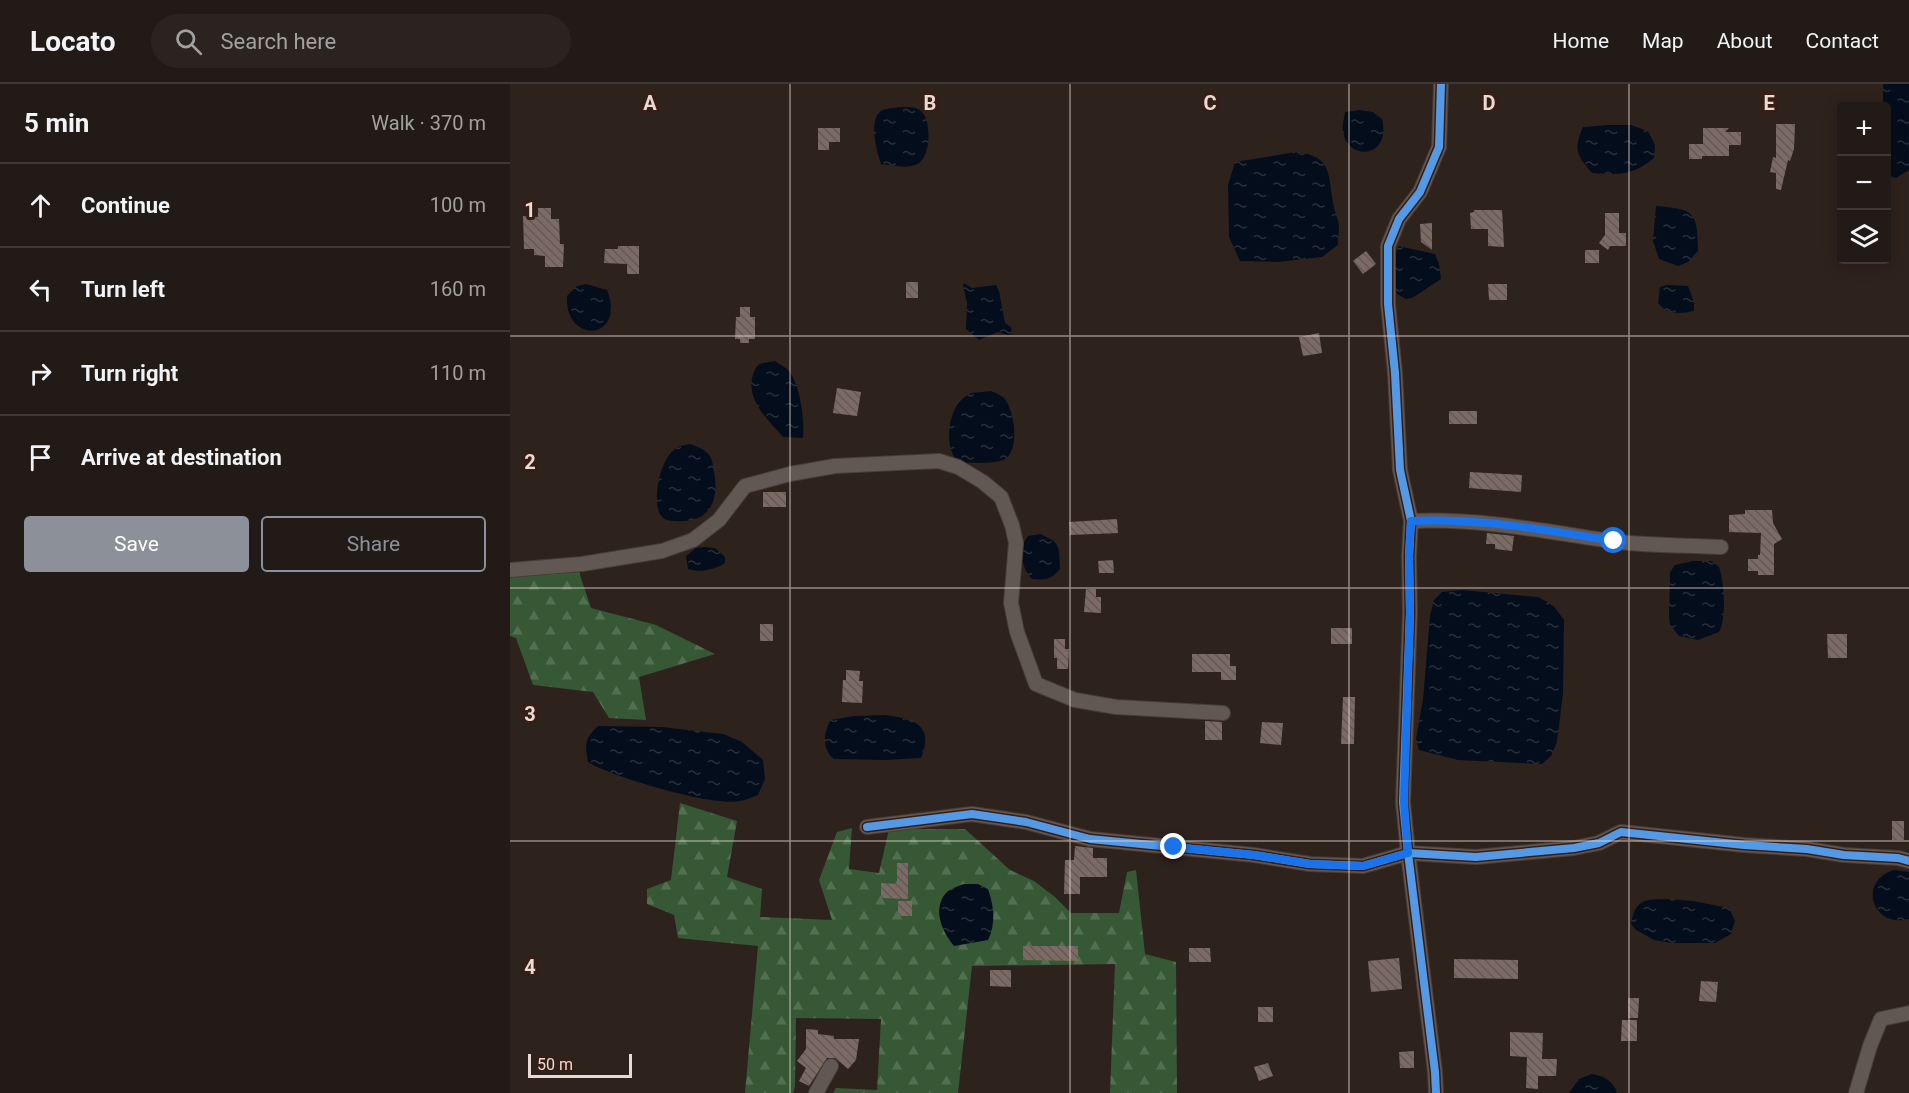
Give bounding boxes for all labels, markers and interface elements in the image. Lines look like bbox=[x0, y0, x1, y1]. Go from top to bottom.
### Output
search box bbox=[151, 14, 571, 68]
text: Locato bbox=[30, 25, 115, 58]
icon: search bbox=[172, 25, 205, 58]
text: Search here bbox=[220, 29, 336, 54]
text: Home bbox=[1553, 29, 1609, 53]
text: Map bbox=[1642, 29, 1684, 53]
text: About bbox=[1717, 29, 1773, 53]
text: Contact bbox=[1806, 29, 1879, 53]
text: A bbox=[643, 91, 657, 115]
text: B bbox=[924, 91, 936, 115]
text: C bbox=[1203, 91, 1217, 115]
text: D bbox=[1483, 91, 1496, 115]
text: E bbox=[1763, 91, 1775, 115]
map controls bbox=[1837, 102, 1891, 264]
button: + bbox=[1837, 102, 1891, 156]
text: 5 min bbox=[24, 108, 89, 138]
text: Walk · 370 m bbox=[371, 111, 486, 135]
button: − bbox=[1837, 156, 1891, 210]
icon: ahead bbox=[24, 189, 57, 222]
text: Continue bbox=[81, 193, 170, 218]
text: 100 m bbox=[430, 193, 486, 217]
text: 1 bbox=[524, 198, 536, 222]
button: layers bbox=[1837, 210, 1891, 264]
icon: left bbox=[24, 273, 57, 306]
text: Turn left bbox=[81, 277, 165, 302]
text: 160 m bbox=[430, 277, 486, 301]
icon: right bbox=[24, 357, 57, 390]
text: Turn right bbox=[81, 361, 178, 386]
text: 110 m bbox=[430, 361, 486, 385]
icon: arrive bbox=[24, 441, 57, 474]
text: Arrive at destination bbox=[81, 445, 282, 470]
text: 2 bbox=[524, 450, 536, 474]
button: Save bbox=[24, 516, 249, 572]
button: Share bbox=[261, 516, 486, 572]
route start bbox=[1600, 527, 1626, 553]
text: 3 bbox=[524, 702, 536, 726]
route end bbox=[1160, 833, 1186, 859]
text: 4 bbox=[524, 955, 536, 979]
scale bar bbox=[528, 1051, 632, 1078]
text: 50 m bbox=[537, 1055, 573, 1074]

